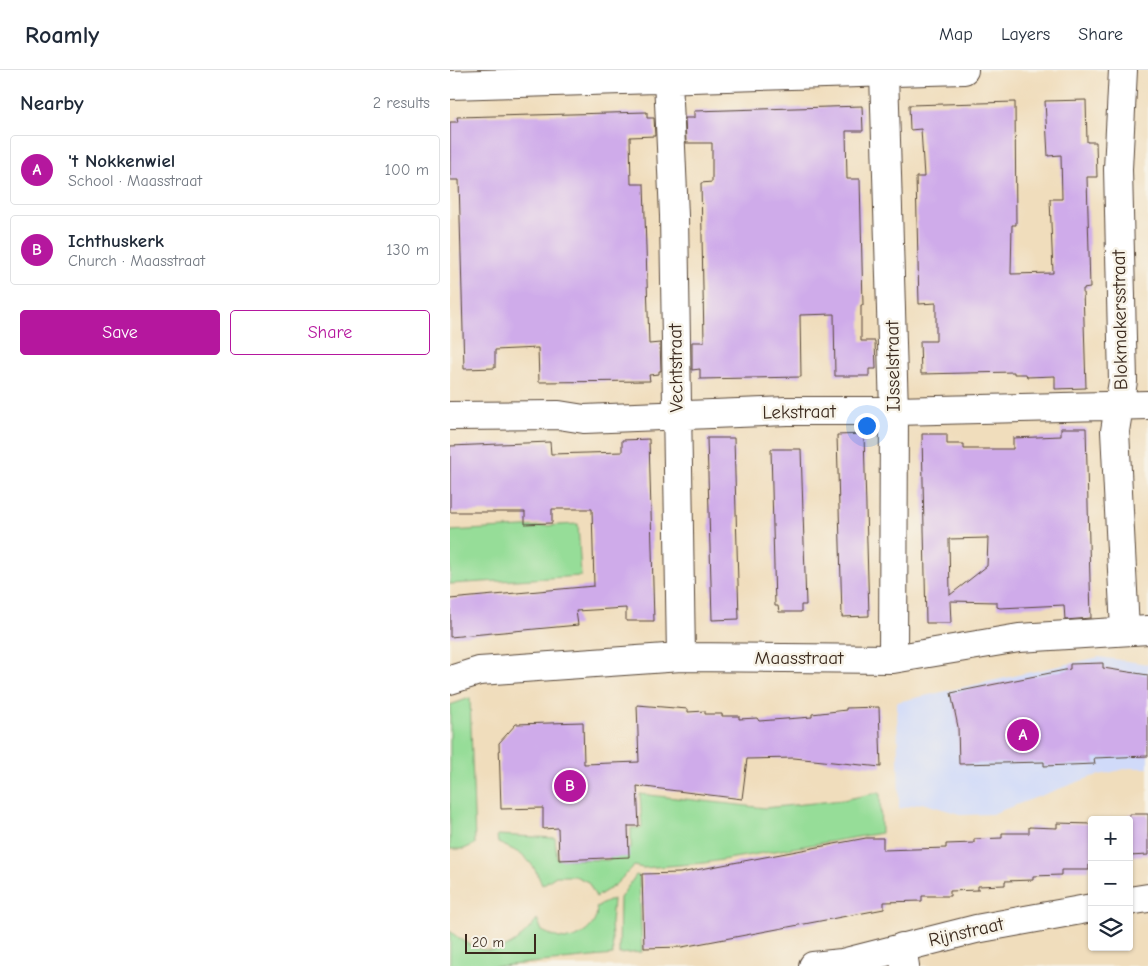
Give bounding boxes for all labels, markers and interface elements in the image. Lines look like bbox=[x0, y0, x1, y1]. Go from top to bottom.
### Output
text: Roamly bbox=[25, 21, 99, 49]
text: Map bbox=[939, 24, 973, 45]
text: Layers bbox=[1001, 24, 1050, 45]
text: Share bbox=[1078, 24, 1123, 45]
text: Nearby bbox=[20, 91, 84, 115]
text: 2 results bbox=[373, 94, 430, 112]
text: 't Nokkenwiel bbox=[68, 150, 175, 172]
text: A bbox=[33, 161, 41, 179]
text: 100 m bbox=[385, 161, 429, 179]
text: School · Maasstraat bbox=[68, 172, 202, 190]
text: Ichthuskerk bbox=[68, 230, 164, 252]
text: B bbox=[32, 241, 42, 259]
text: 130 m bbox=[386, 241, 429, 259]
street label: Blokmakersstraat bbox=[1108, 249, 1132, 390]
text: Church · Maasstraat bbox=[68, 252, 205, 270]
button: Save bbox=[20, 310, 220, 355]
button: Share bbox=[230, 310, 430, 355]
street label: IJsselstraat bbox=[881, 320, 905, 412]
street label: Vechtstraat bbox=[664, 323, 688, 413]
street label: Lekstraat bbox=[762, 400, 836, 424]
your location bbox=[854, 413, 880, 439]
street label: Maasstraat bbox=[755, 647, 844, 669]
pin: A bbox=[1007, 716, 1039, 754]
pin: B bbox=[554, 767, 586, 805]
map controls bbox=[1088, 816, 1133, 951]
button: + bbox=[1088, 816, 1133, 861]
button: − bbox=[1088, 861, 1133, 906]
button: layers bbox=[1088, 906, 1133, 951]
street label: Rijnstraat bbox=[926, 913, 1006, 951]
scale bar bbox=[465, 931, 536, 954]
text: 20 m bbox=[472, 934, 504, 951]

